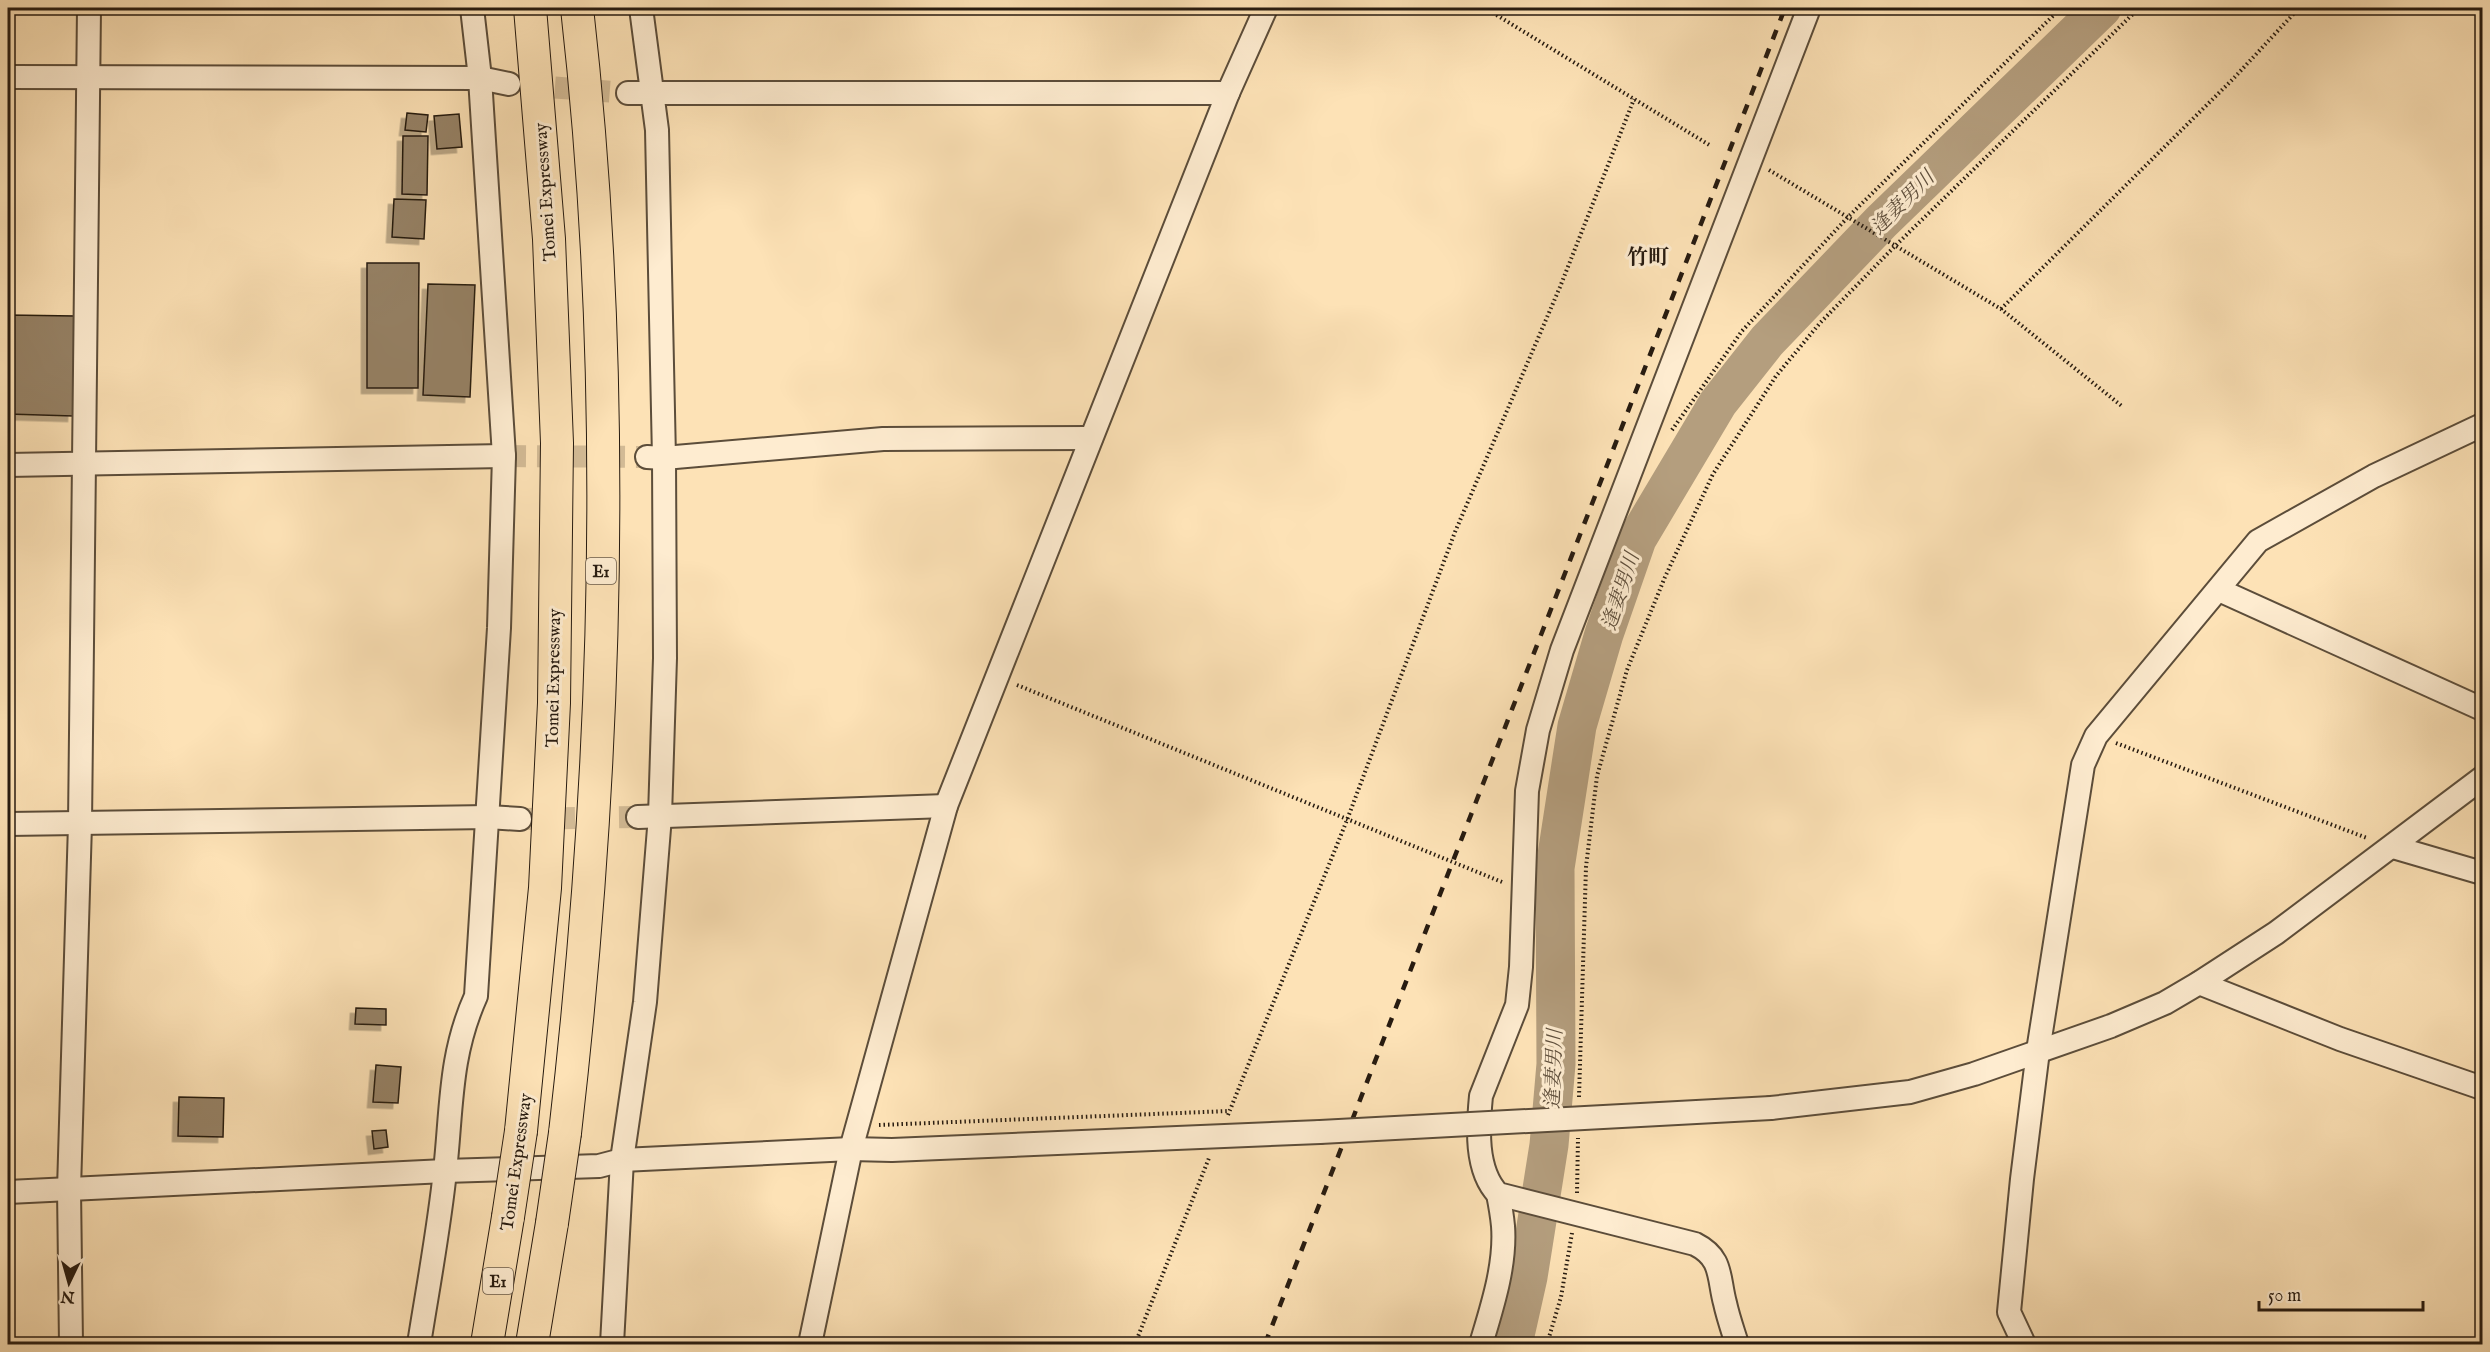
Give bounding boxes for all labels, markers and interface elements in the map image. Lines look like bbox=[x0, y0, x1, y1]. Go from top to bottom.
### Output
street label: Tomei Expressway bbox=[530, 122, 563, 262]
water label: 逢妻男川 bbox=[1866, 165, 1942, 240]
district label: 竹町 bbox=[1627, 245, 1669, 272]
water label: 逢妻男川 bbox=[1597, 548, 1646, 633]
road number: E1 bbox=[586, 558, 616, 584]
street label: Tomei Expressway bbox=[542, 608, 567, 748]
water label: 逢妻男川 bbox=[1541, 1027, 1568, 1109]
street label: Tomei Expressway bbox=[496, 1092, 539, 1233]
north arrow bbox=[39, 1253, 99, 1313]
road number: E1 bbox=[483, 1268, 513, 1294]
scale bar bbox=[2259, 1274, 2422, 1312]
text: N bbox=[60, 1285, 77, 1307]
text: 50 m bbox=[2268, 1285, 2301, 1308]

